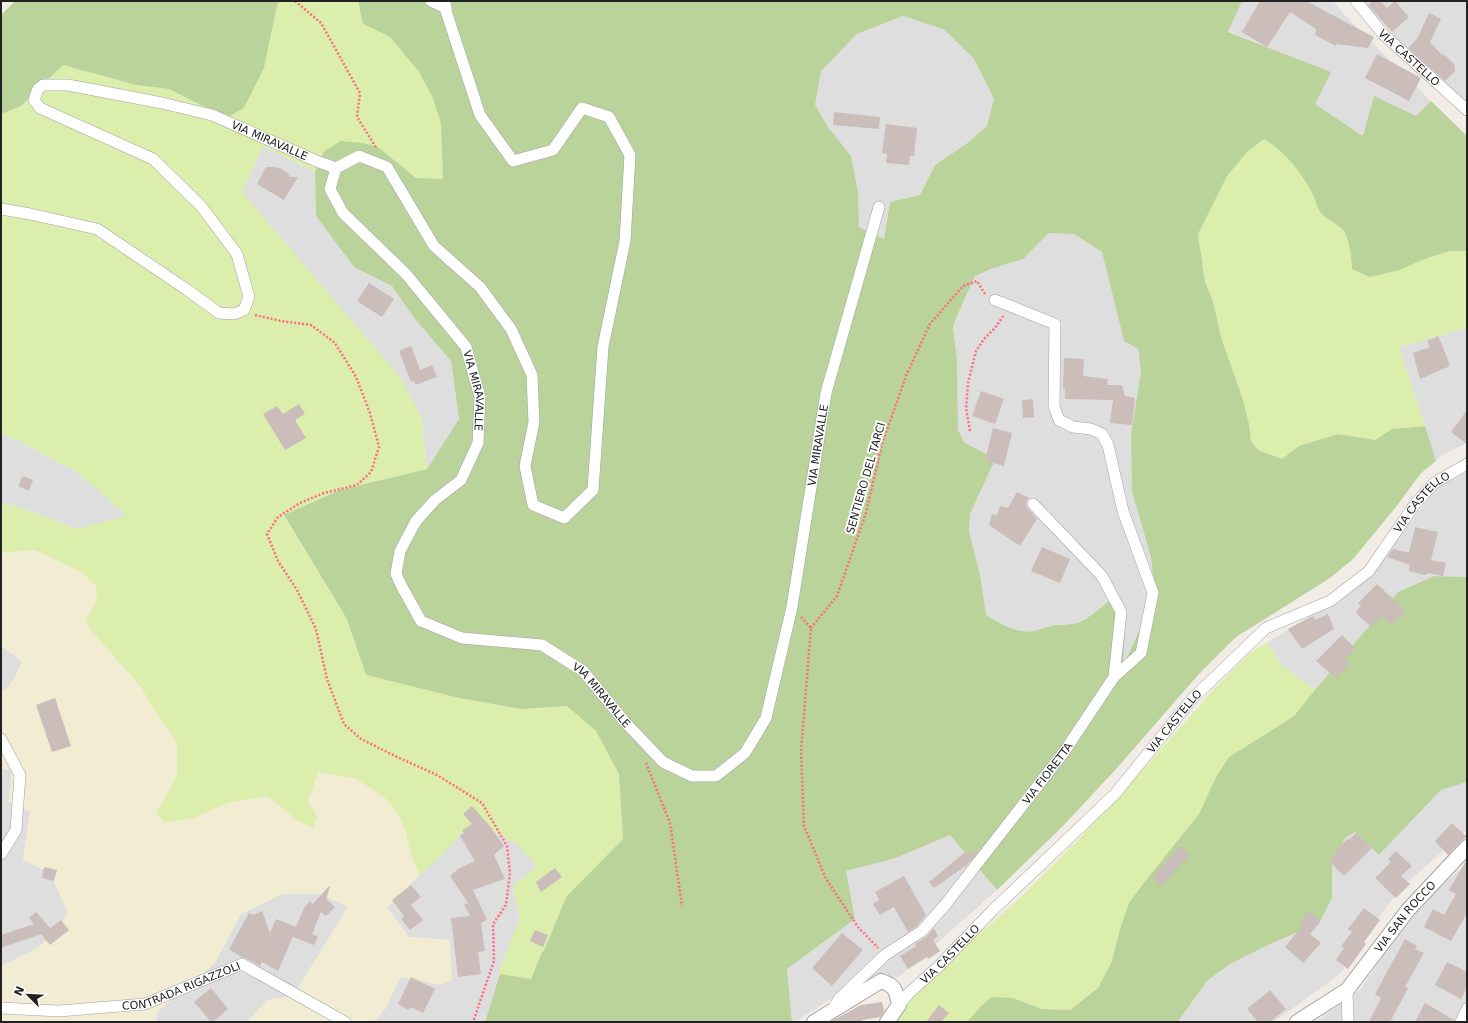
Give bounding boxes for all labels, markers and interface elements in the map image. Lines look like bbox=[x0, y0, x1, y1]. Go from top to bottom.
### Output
street label: VIA CASTELLO bbox=[1376, 27, 1443, 89]
street label: VIA MIRAVALLE bbox=[229, 118, 310, 163]
street label: VIA MIRAVALLE bbox=[461, 349, 487, 431]
street label: VIA MIRAVALLE bbox=[805, 404, 831, 487]
street label: SENTIERO DEL TARCI bbox=[844, 421, 888, 535]
street label: VIA CASTELLO bbox=[1391, 469, 1452, 535]
street label: VIA MIRAVALLE bbox=[570, 660, 633, 730]
street label: VIA CASTELLO bbox=[1144, 687, 1204, 756]
street label: VIA FIORETTA bbox=[1019, 739, 1075, 807]
street label: VIA SAN ROCCO bbox=[1372, 878, 1439, 955]
street label: VIA CASTELLO bbox=[917, 922, 982, 986]
street label: CONTRADA RIGAZZOLI bbox=[121, 959, 242, 1012]
north arrow bbox=[8, 975, 48, 1015]
text: N bbox=[12, 984, 27, 998]

